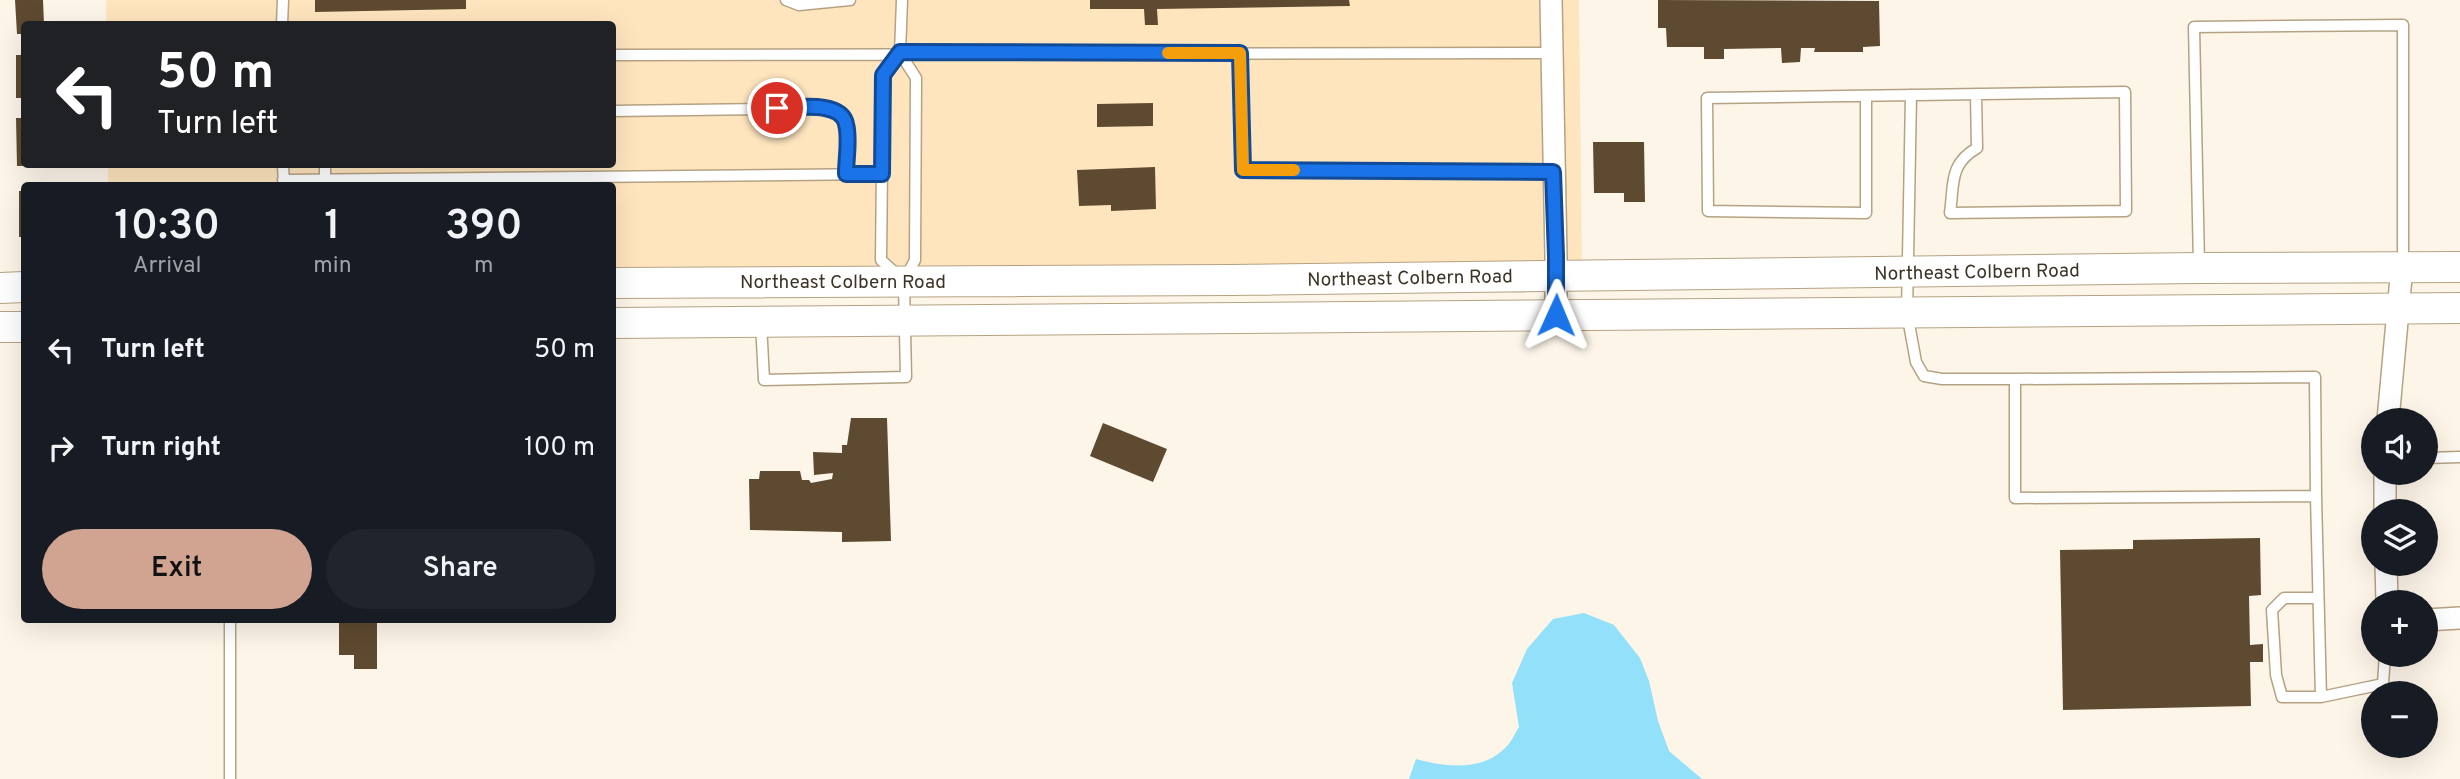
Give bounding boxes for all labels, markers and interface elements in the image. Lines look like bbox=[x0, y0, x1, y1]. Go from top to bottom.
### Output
text: 50 m bbox=[157, 44, 274, 106]
icon: left bbox=[42, 49, 133, 140]
pin bbox=[747, 78, 807, 138]
icon: arrive bbox=[758, 89, 796, 127]
text: Turn left bbox=[157, 105, 278, 145]
text: 10:30 bbox=[114, 201, 220, 254]
text: 1 bbox=[324, 201, 341, 254]
text: 390 bbox=[445, 201, 523, 254]
text: Arrival bbox=[133, 252, 201, 281]
text: min bbox=[313, 252, 352, 281]
text: m bbox=[474, 252, 494, 281]
street label: Northeast Colbern Road bbox=[1874, 259, 2080, 287]
street label: Northeast Colbern Road bbox=[1307, 265, 1513, 293]
street label: Northeast Colbern Road bbox=[740, 271, 946, 295]
position arrow bbox=[1519, 278, 1593, 352]
icon: left bbox=[42, 331, 80, 369]
text: Turn left bbox=[101, 334, 205, 367]
text: 50 m bbox=[534, 334, 595, 367]
map controls bbox=[2361, 408, 2438, 758]
button: sound bbox=[2361, 408, 2438, 485]
icon: right bbox=[42, 429, 80, 467]
text: Turn right bbox=[101, 432, 221, 465]
text: 100 m bbox=[524, 432, 595, 465]
button: layers bbox=[2361, 499, 2438, 576]
button: Exit bbox=[42, 529, 312, 609]
button: Share bbox=[326, 529, 595, 609]
button: + bbox=[2361, 590, 2438, 667]
button: − bbox=[2361, 681, 2438, 758]

